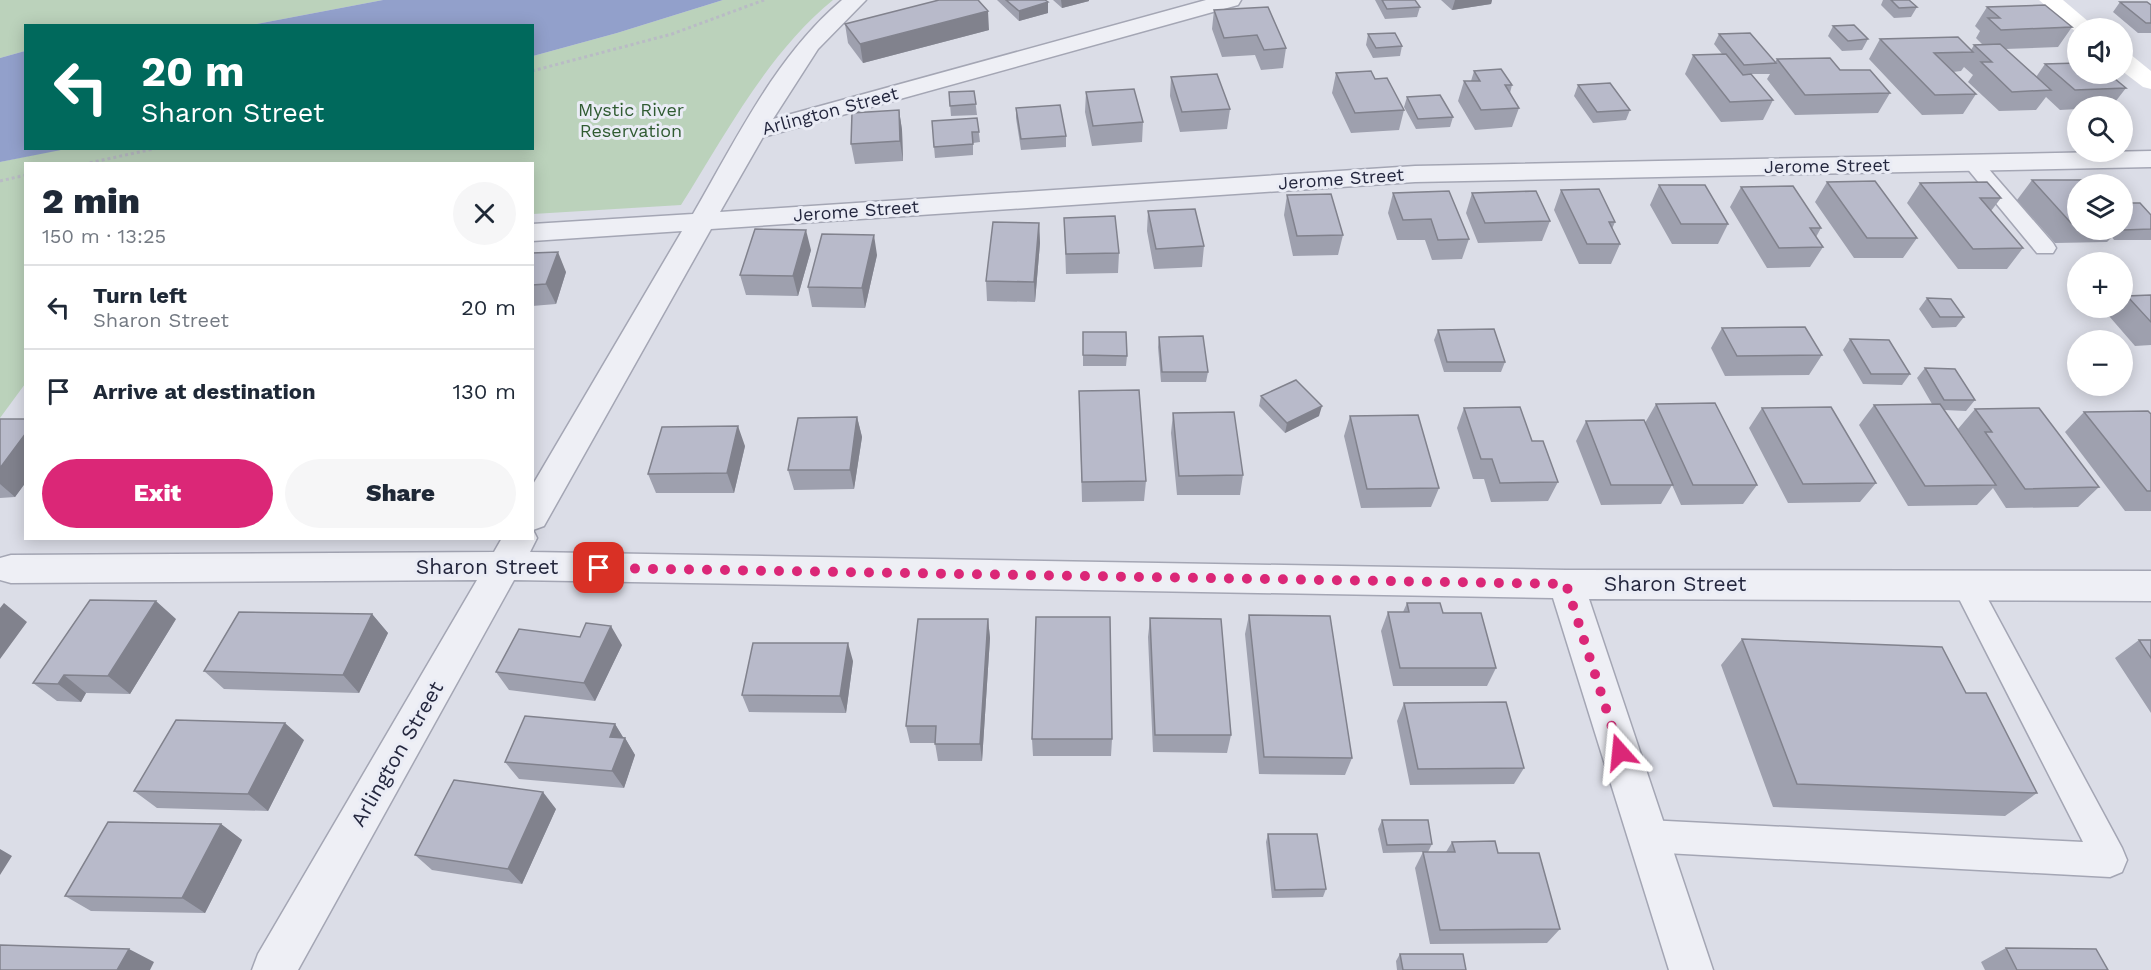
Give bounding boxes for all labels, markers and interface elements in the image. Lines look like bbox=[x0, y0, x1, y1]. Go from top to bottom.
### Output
map controls bbox=[2067, 18, 2133, 396]
button: sound bbox=[2067, 18, 2133, 84]
text: 20 m bbox=[141, 47, 245, 96]
icon: left bbox=[42, 48, 120, 126]
street label: Arlington Street bbox=[760, 82, 901, 139]
button: search bbox=[2067, 96, 2133, 162]
text: Sharon Street bbox=[141, 97, 324, 129]
park label: Mystic River Reservation bbox=[578, 99, 684, 141]
street label: Jerome Street bbox=[1764, 154, 1891, 177]
street label: Jerome Street bbox=[1277, 164, 1405, 193]
button: layers bbox=[2067, 174, 2133, 240]
text: 2 min bbox=[42, 180, 140, 222]
button: close bbox=[453, 182, 516, 245]
street label: Jerome Street bbox=[792, 196, 920, 225]
text: 150 m · 13:25 bbox=[42, 224, 166, 248]
button: + bbox=[2067, 252, 2133, 318]
text: Turn left bbox=[93, 283, 187, 308]
icon: left bbox=[42, 291, 75, 324]
text: 20 m bbox=[461, 295, 516, 320]
text: Sharon Street bbox=[93, 308, 229, 332]
button: − bbox=[2067, 330, 2133, 396]
icon: arrive bbox=[42, 375, 75, 408]
text: Arrive at destination bbox=[93, 379, 316, 404]
text: 130 m bbox=[452, 379, 516, 404]
button: Exit bbox=[42, 459, 273, 528]
button: Share bbox=[285, 459, 516, 528]
pin bbox=[573, 542, 624, 593]
icon: arrive bbox=[582, 551, 615, 584]
street label: Sharon Street bbox=[416, 554, 558, 579]
street label: Sharon Street bbox=[1604, 571, 1746, 596]
street label: Arlington Street bbox=[345, 677, 448, 831]
position arrow bbox=[1588, 720, 1652, 784]

